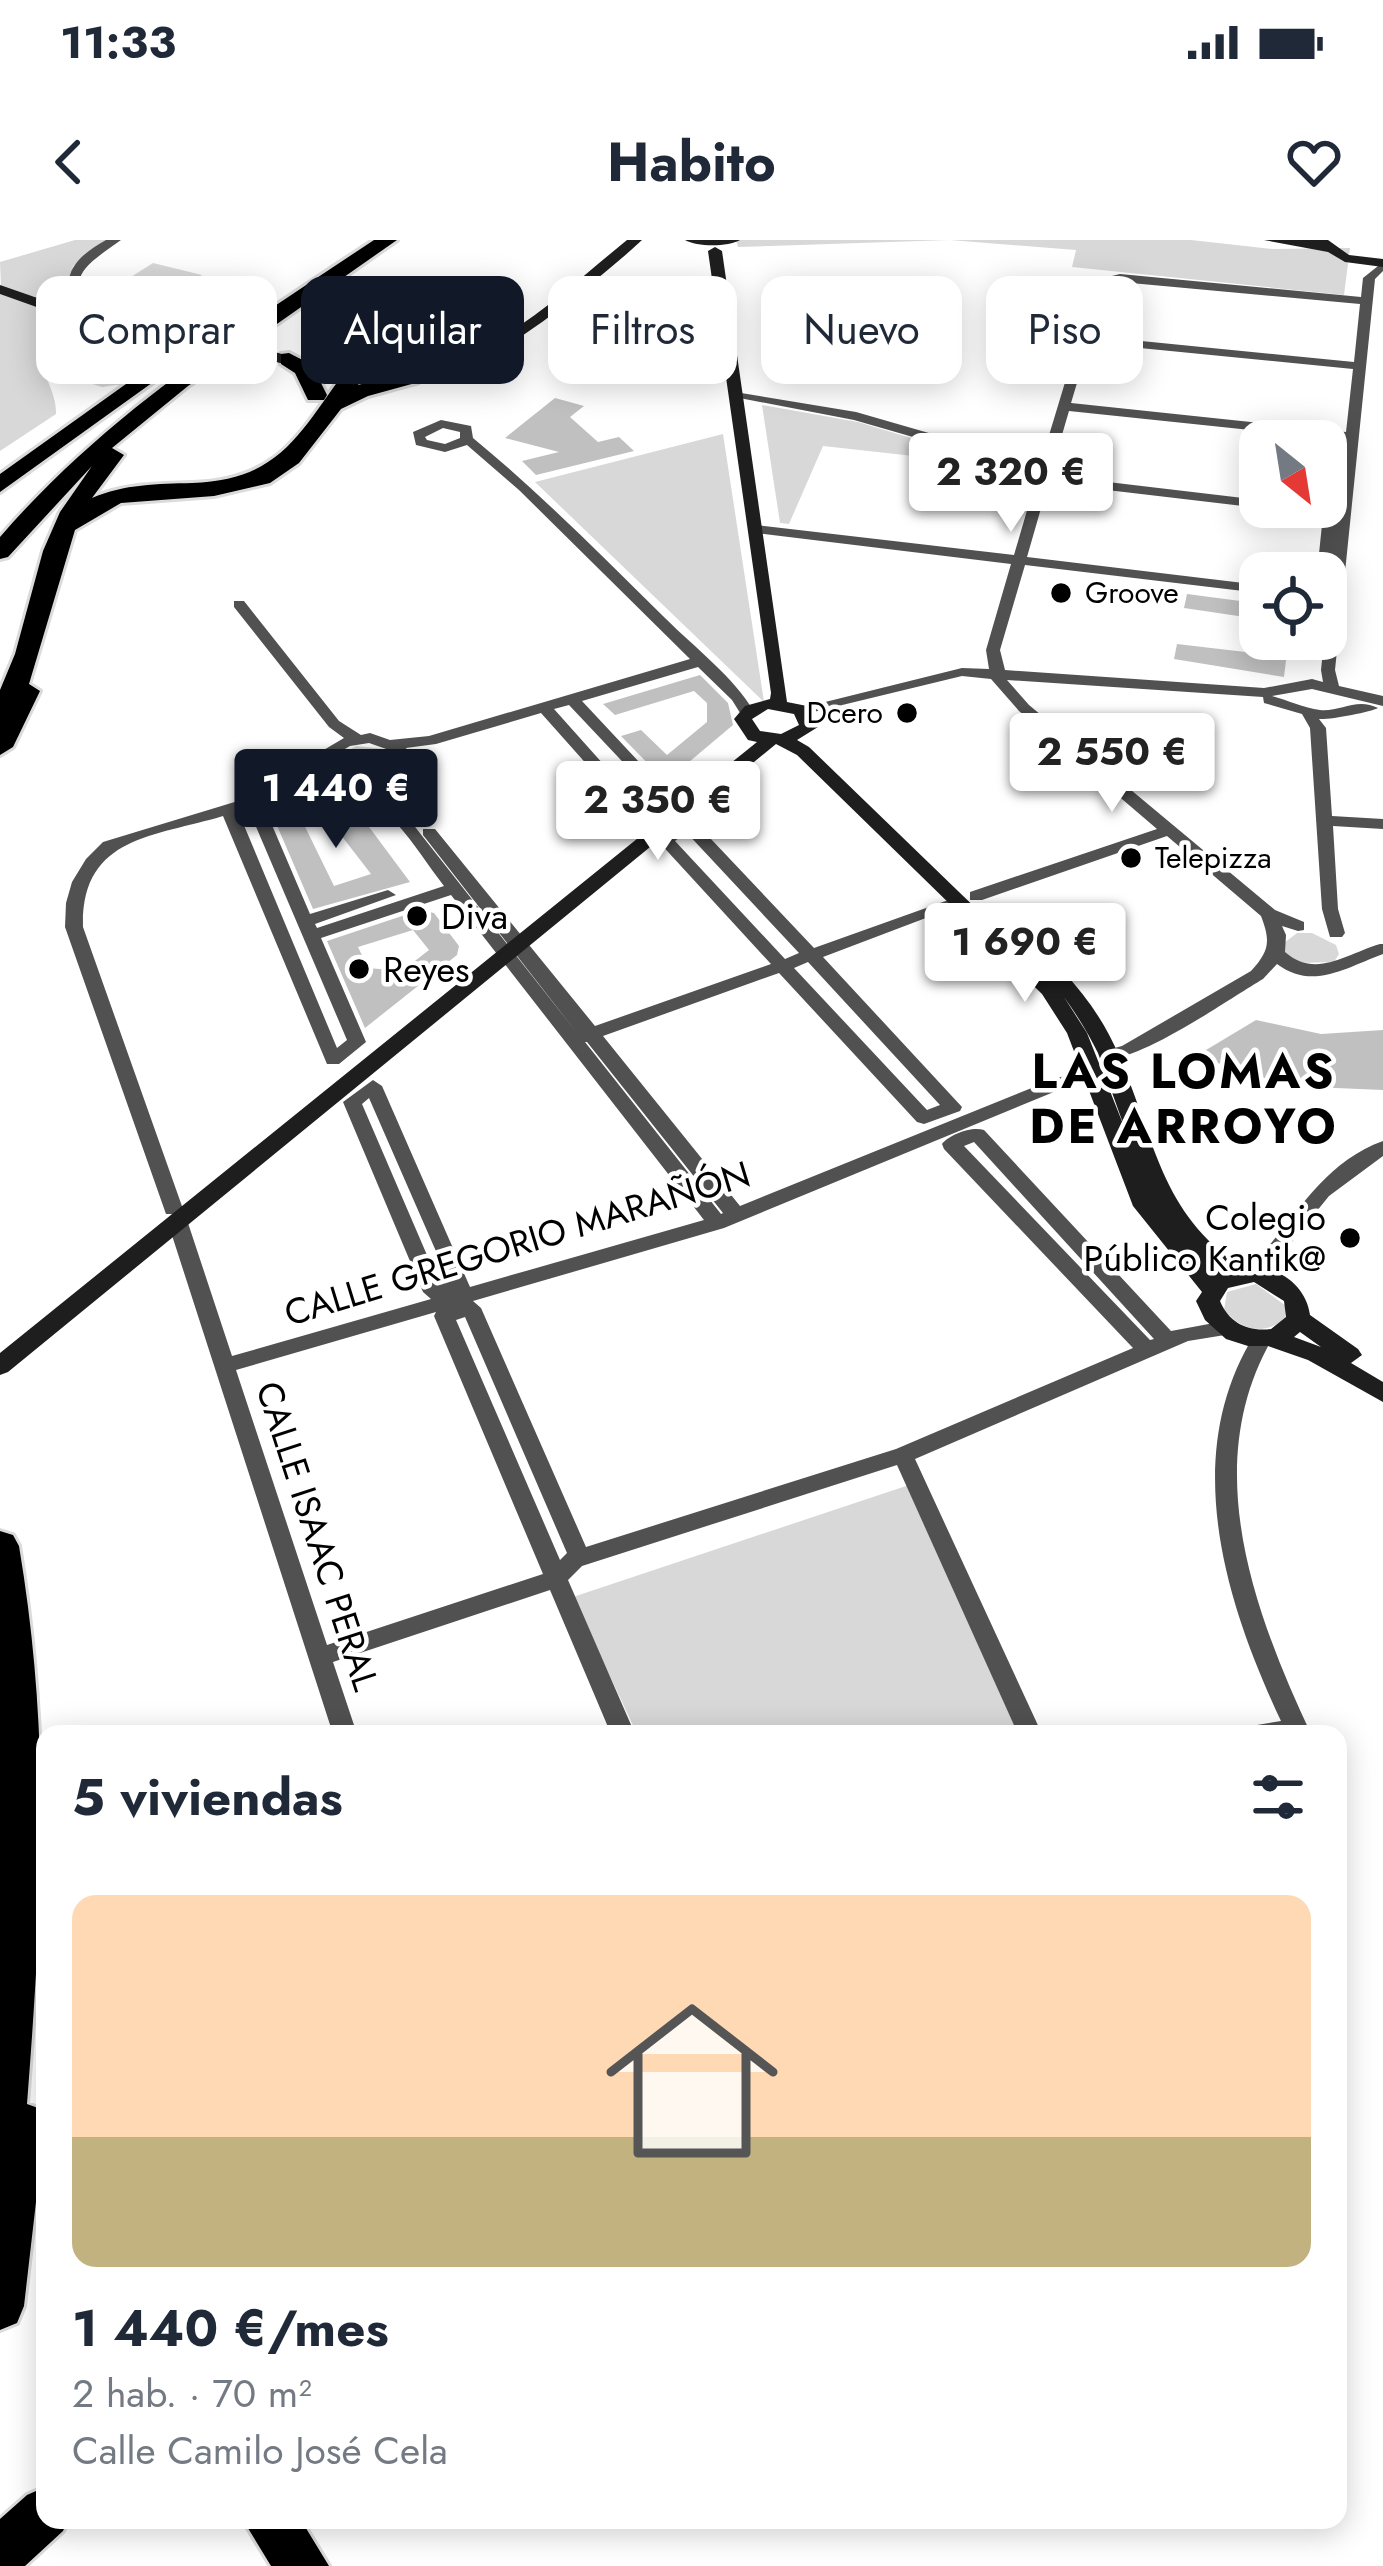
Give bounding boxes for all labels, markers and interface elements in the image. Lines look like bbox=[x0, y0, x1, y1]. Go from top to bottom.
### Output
text: 11:33 bbox=[60, 10, 176, 75]
text: Habito bbox=[607, 123, 776, 201]
icon: back bbox=[36, 129, 102, 195]
icon: heart bbox=[1281, 129, 1347, 195]
chip: Comprar bbox=[36, 276, 277, 384]
chip: Alquilar bbox=[301, 276, 524, 384]
chip: Filtros bbox=[548, 276, 737, 384]
chip: Nuevo bbox=[761, 276, 962, 384]
chip: Piso bbox=[986, 276, 1143, 384]
north arrow bbox=[1239, 420, 1347, 528]
map controls bbox=[1239, 420, 1347, 660]
pin: 2 320 € bbox=[900, 433, 1122, 535]
text: 2 320 € bbox=[936, 443, 1086, 500]
button: locate bbox=[1239, 552, 1347, 660]
place label: Groove bbox=[1085, 571, 1179, 614]
marker: Groove bbox=[1048, 580, 1074, 606]
place label: Dcero bbox=[807, 691, 883, 734]
marker: Dcero bbox=[894, 700, 920, 726]
pin: 2 550 € bbox=[1001, 713, 1223, 815]
text: 2 550 € bbox=[1037, 723, 1187, 780]
pin: 1 440 € bbox=[225, 749, 447, 851]
text: 1 440 € bbox=[261, 759, 411, 816]
pin: 2 350 € bbox=[547, 761, 769, 863]
text: 2 350 € bbox=[583, 771, 733, 828]
place label: Telepizza bbox=[1155, 836, 1272, 879]
marker: Telepizza bbox=[1118, 845, 1144, 871]
place label: Diva bbox=[441, 890, 508, 942]
marker: Diva bbox=[404, 903, 430, 929]
pin: 1 690 € bbox=[914, 903, 1136, 1005]
text: 1 690 € bbox=[952, 913, 1098, 970]
place label: Reyes bbox=[383, 943, 470, 995]
marker: Reyes bbox=[346, 956, 372, 982]
district label: LAS LOMAS DE ARROYO bbox=[1029, 1037, 1339, 1161]
street label: CALLE GREGORIO MARAÑÓN bbox=[278, 1147, 756, 1339]
place label: Colegio Público Kantik@ bbox=[1083, 1191, 1326, 1284]
marker: Colegio Público Kantik@ bbox=[1337, 1225, 1363, 1251]
street label: CALLE ISAAC PERAL bbox=[244, 1375, 392, 1697]
text: 5 viviendas bbox=[72, 1760, 343, 1834]
icon: filters bbox=[1245, 1764, 1311, 1830]
icon: home bbox=[584, 1973, 800, 2189]
text: 1 440 €/mes bbox=[72, 2291, 389, 2365]
text: 2 hab. · 70 m² bbox=[72, 2365, 312, 2422]
text: Calle Camilo José Cela bbox=[72, 2422, 448, 2479]

